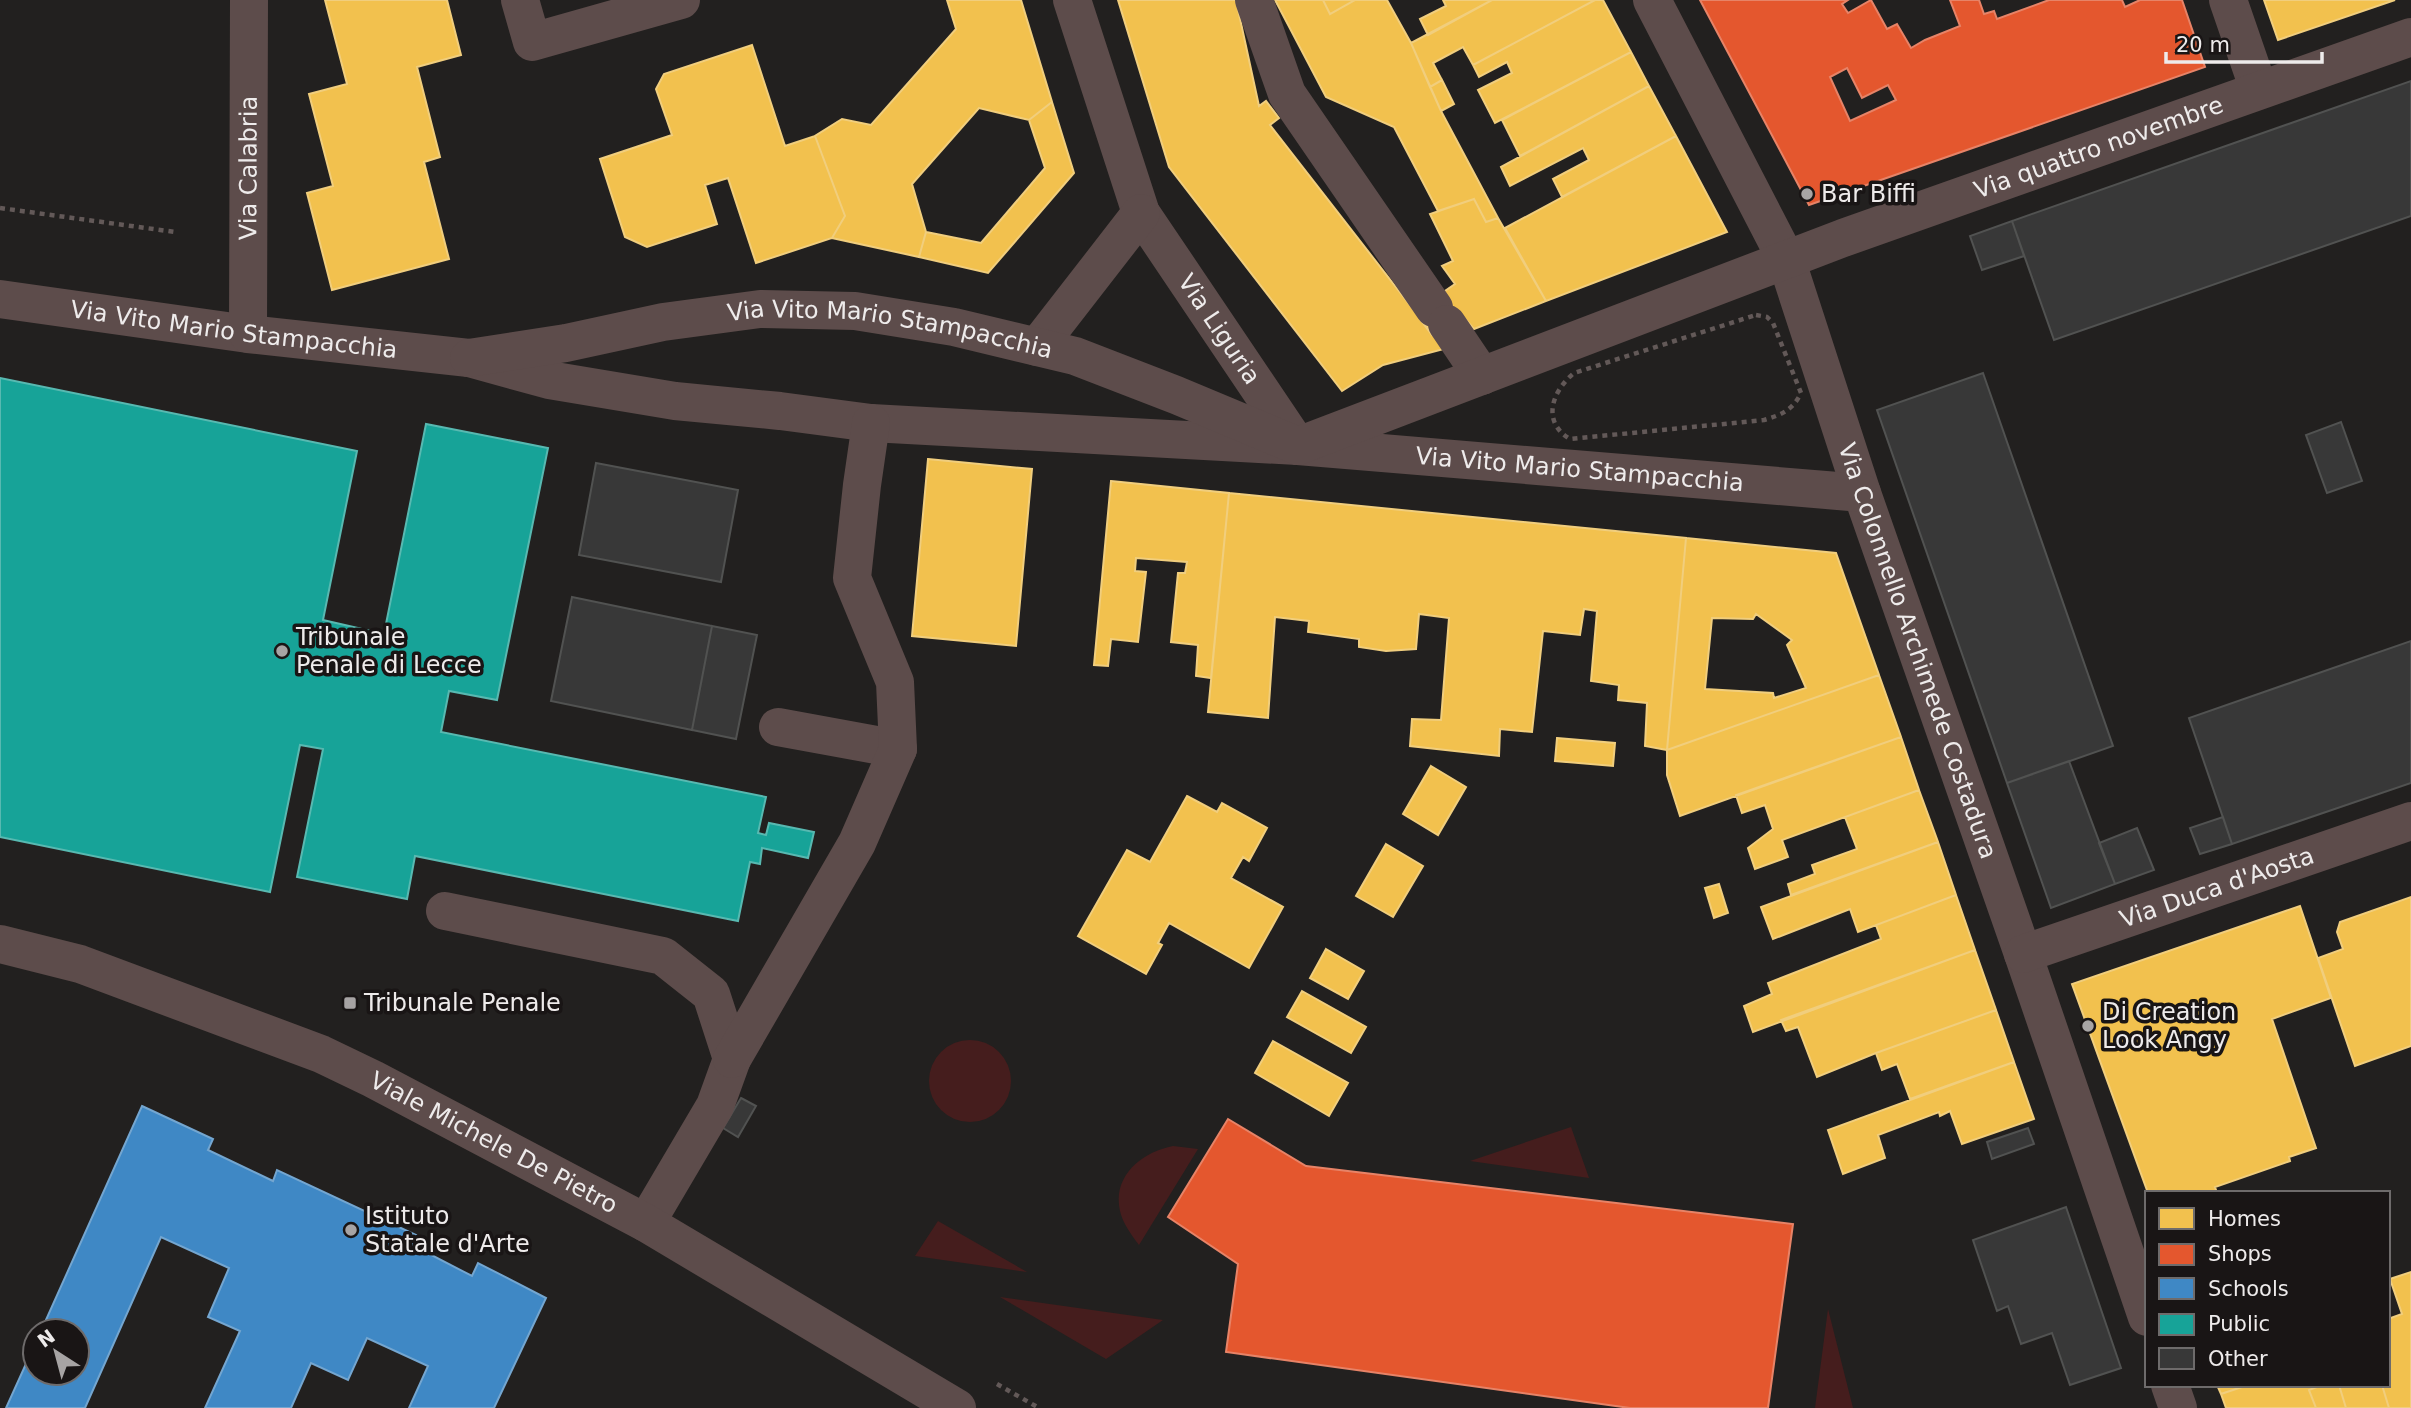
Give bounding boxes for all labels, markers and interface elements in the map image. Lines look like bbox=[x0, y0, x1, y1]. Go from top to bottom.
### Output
scale bar bbox=[2166, 21, 2322, 65]
text: 20 m bbox=[2176, 33, 2230, 57]
street label: Via quattro novembre bbox=[1970, 91, 2227, 204]
street label: Via Calabria bbox=[234, 96, 263, 240]
place label: Bar Biffi bbox=[1821, 180, 1916, 208]
marker: Bar Biffi bbox=[1799, 186, 1815, 202]
street label: Via Liguria bbox=[1172, 269, 1266, 390]
street label: Via Vito Mario Stampacchia bbox=[69, 295, 399, 364]
street label: Via Vito Mario Stampacchia bbox=[726, 295, 1056, 364]
street label: Via Colonnello Archimede Costadura bbox=[1833, 439, 2003, 863]
street label: Via Vito Mario Stampacchia bbox=[1414, 442, 1745, 497]
place label: Tribunale Penale di Lecce bbox=[295, 623, 482, 679]
marker: Tribunale Penale di Lecce bbox=[274, 643, 290, 659]
street label: Via Duca d'Aosta bbox=[2116, 841, 2318, 934]
place label: Tribunale Penale bbox=[363, 989, 561, 1017]
marker: Tribunale Penale bbox=[342, 995, 358, 1011]
place label: Di Creation Look Angy bbox=[2102, 998, 2236, 1054]
marker: Di Creation Look Angy bbox=[2080, 1018, 2096, 1034]
street label: Viale Michele De Pietro bbox=[365, 1066, 622, 1219]
legend bbox=[2145, 1191, 2390, 1387]
place label: Istituto Statale d'Arte bbox=[365, 1202, 530, 1258]
text: Homes bbox=[2208, 1207, 2281, 1231]
marker: Istituto Statale d'Arte bbox=[343, 1222, 359, 1238]
text: Shops bbox=[2208, 1242, 2272, 1266]
text: Schools bbox=[2208, 1277, 2289, 1301]
text: Public bbox=[2208, 1312, 2270, 1336]
north arrow bbox=[21, 1317, 91, 1387]
text: N bbox=[33, 1325, 59, 1352]
text: Other bbox=[2208, 1347, 2268, 1371]

